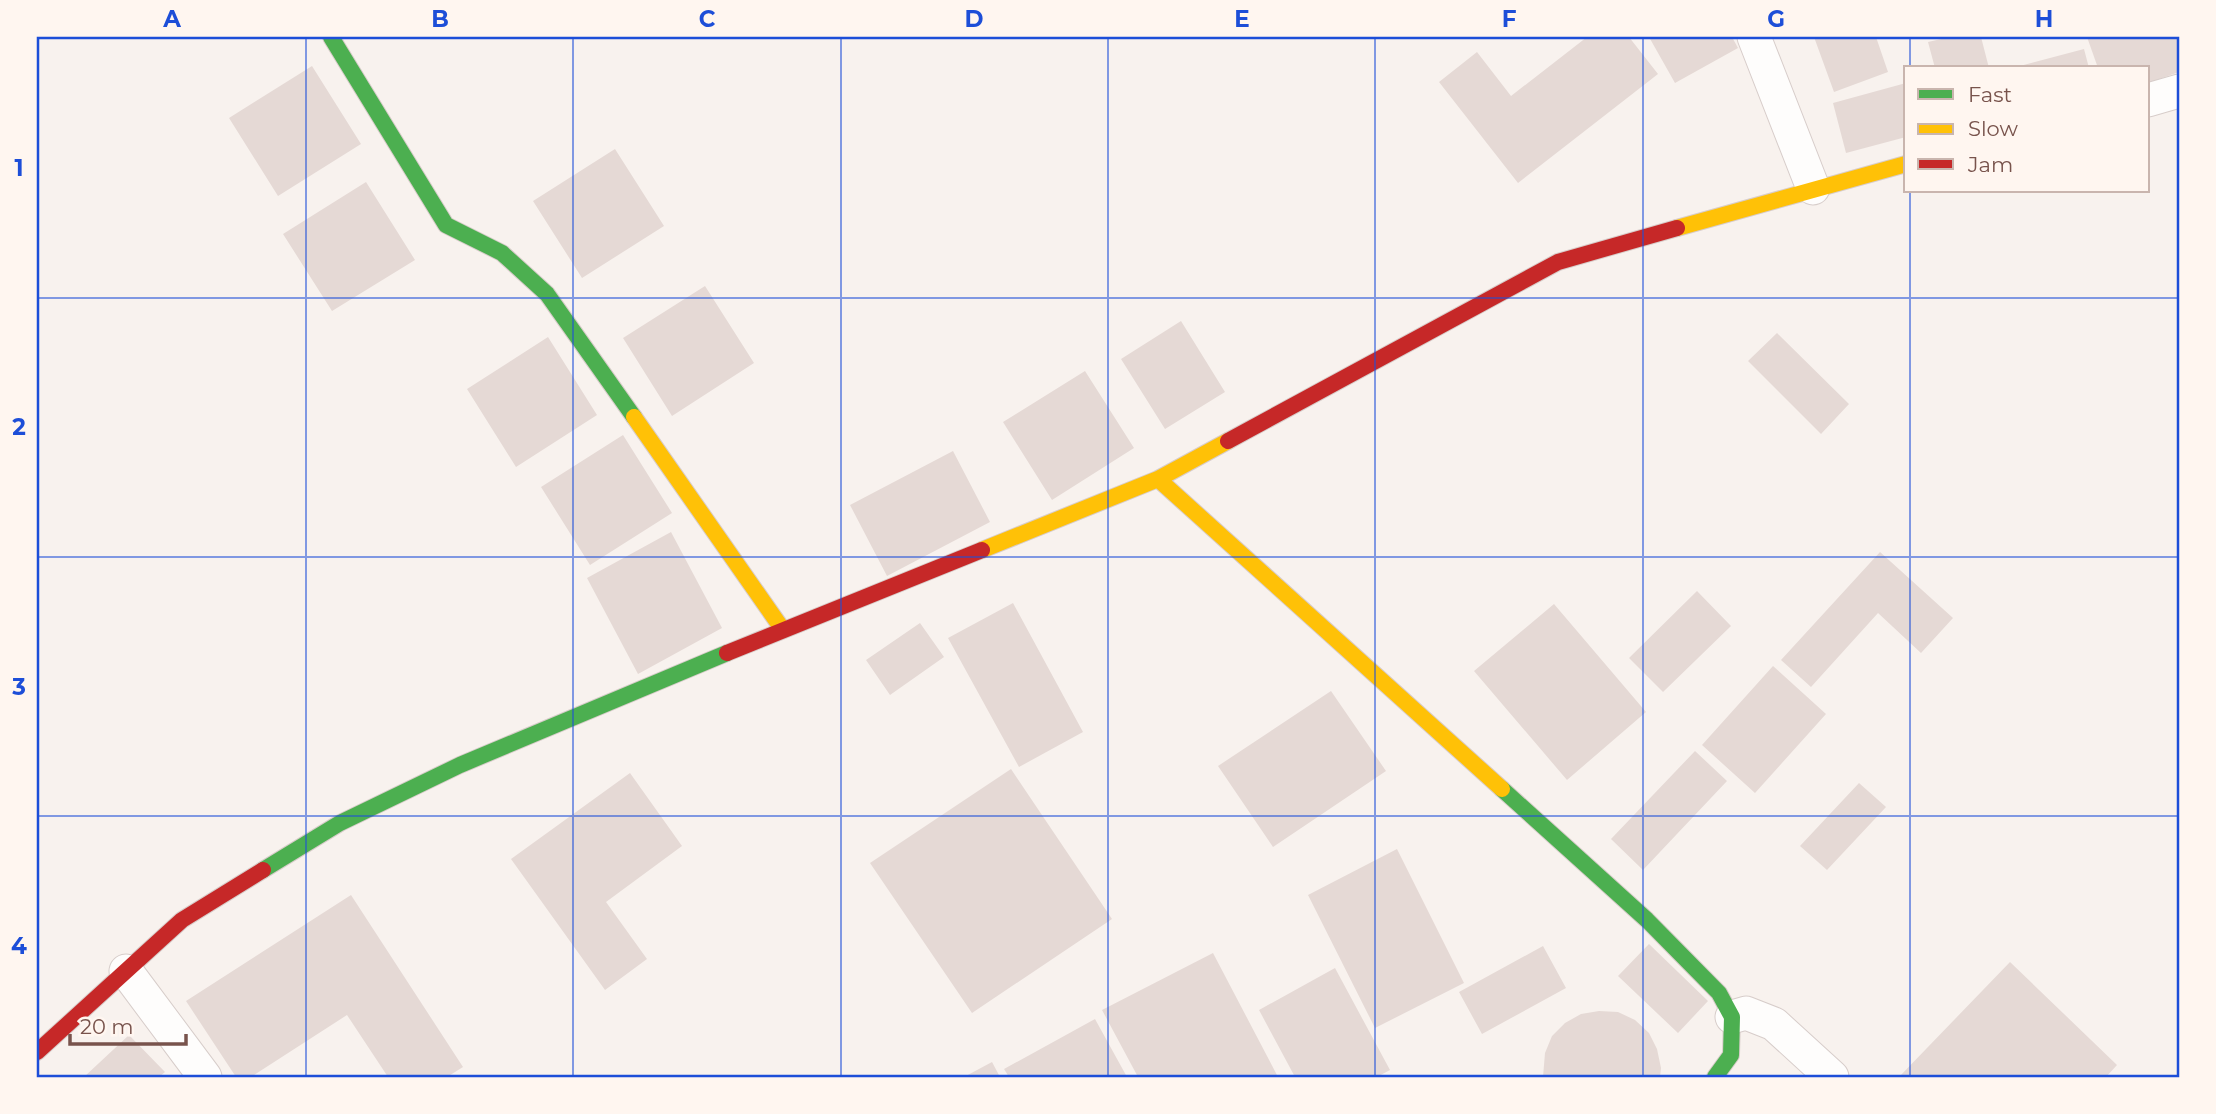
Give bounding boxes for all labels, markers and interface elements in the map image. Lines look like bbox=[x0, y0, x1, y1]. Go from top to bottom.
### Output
text: A bbox=[162, 5, 181, 33]
text: B bbox=[431, 5, 449, 33]
text: C bbox=[699, 5, 716, 33]
text: D bbox=[965, 5, 984, 33]
text: E bbox=[1234, 5, 1250, 33]
text: F bbox=[1502, 5, 1517, 33]
text: G bbox=[1767, 5, 1785, 33]
text: H bbox=[2035, 5, 2053, 33]
legend bbox=[1904, 66, 2150, 192]
text: Fast bbox=[1968, 82, 2012, 107]
text: Slow bbox=[1968, 116, 2018, 141]
text: Jam bbox=[1967, 152, 2013, 177]
text: 1 bbox=[14, 154, 24, 182]
text: 2 bbox=[12, 413, 26, 441]
text: 3 bbox=[11, 673, 26, 701]
text: 4 bbox=[11, 932, 27, 960]
scale bar bbox=[70, 1002, 186, 1046]
text: 20 m bbox=[80, 1014, 134, 1039]

